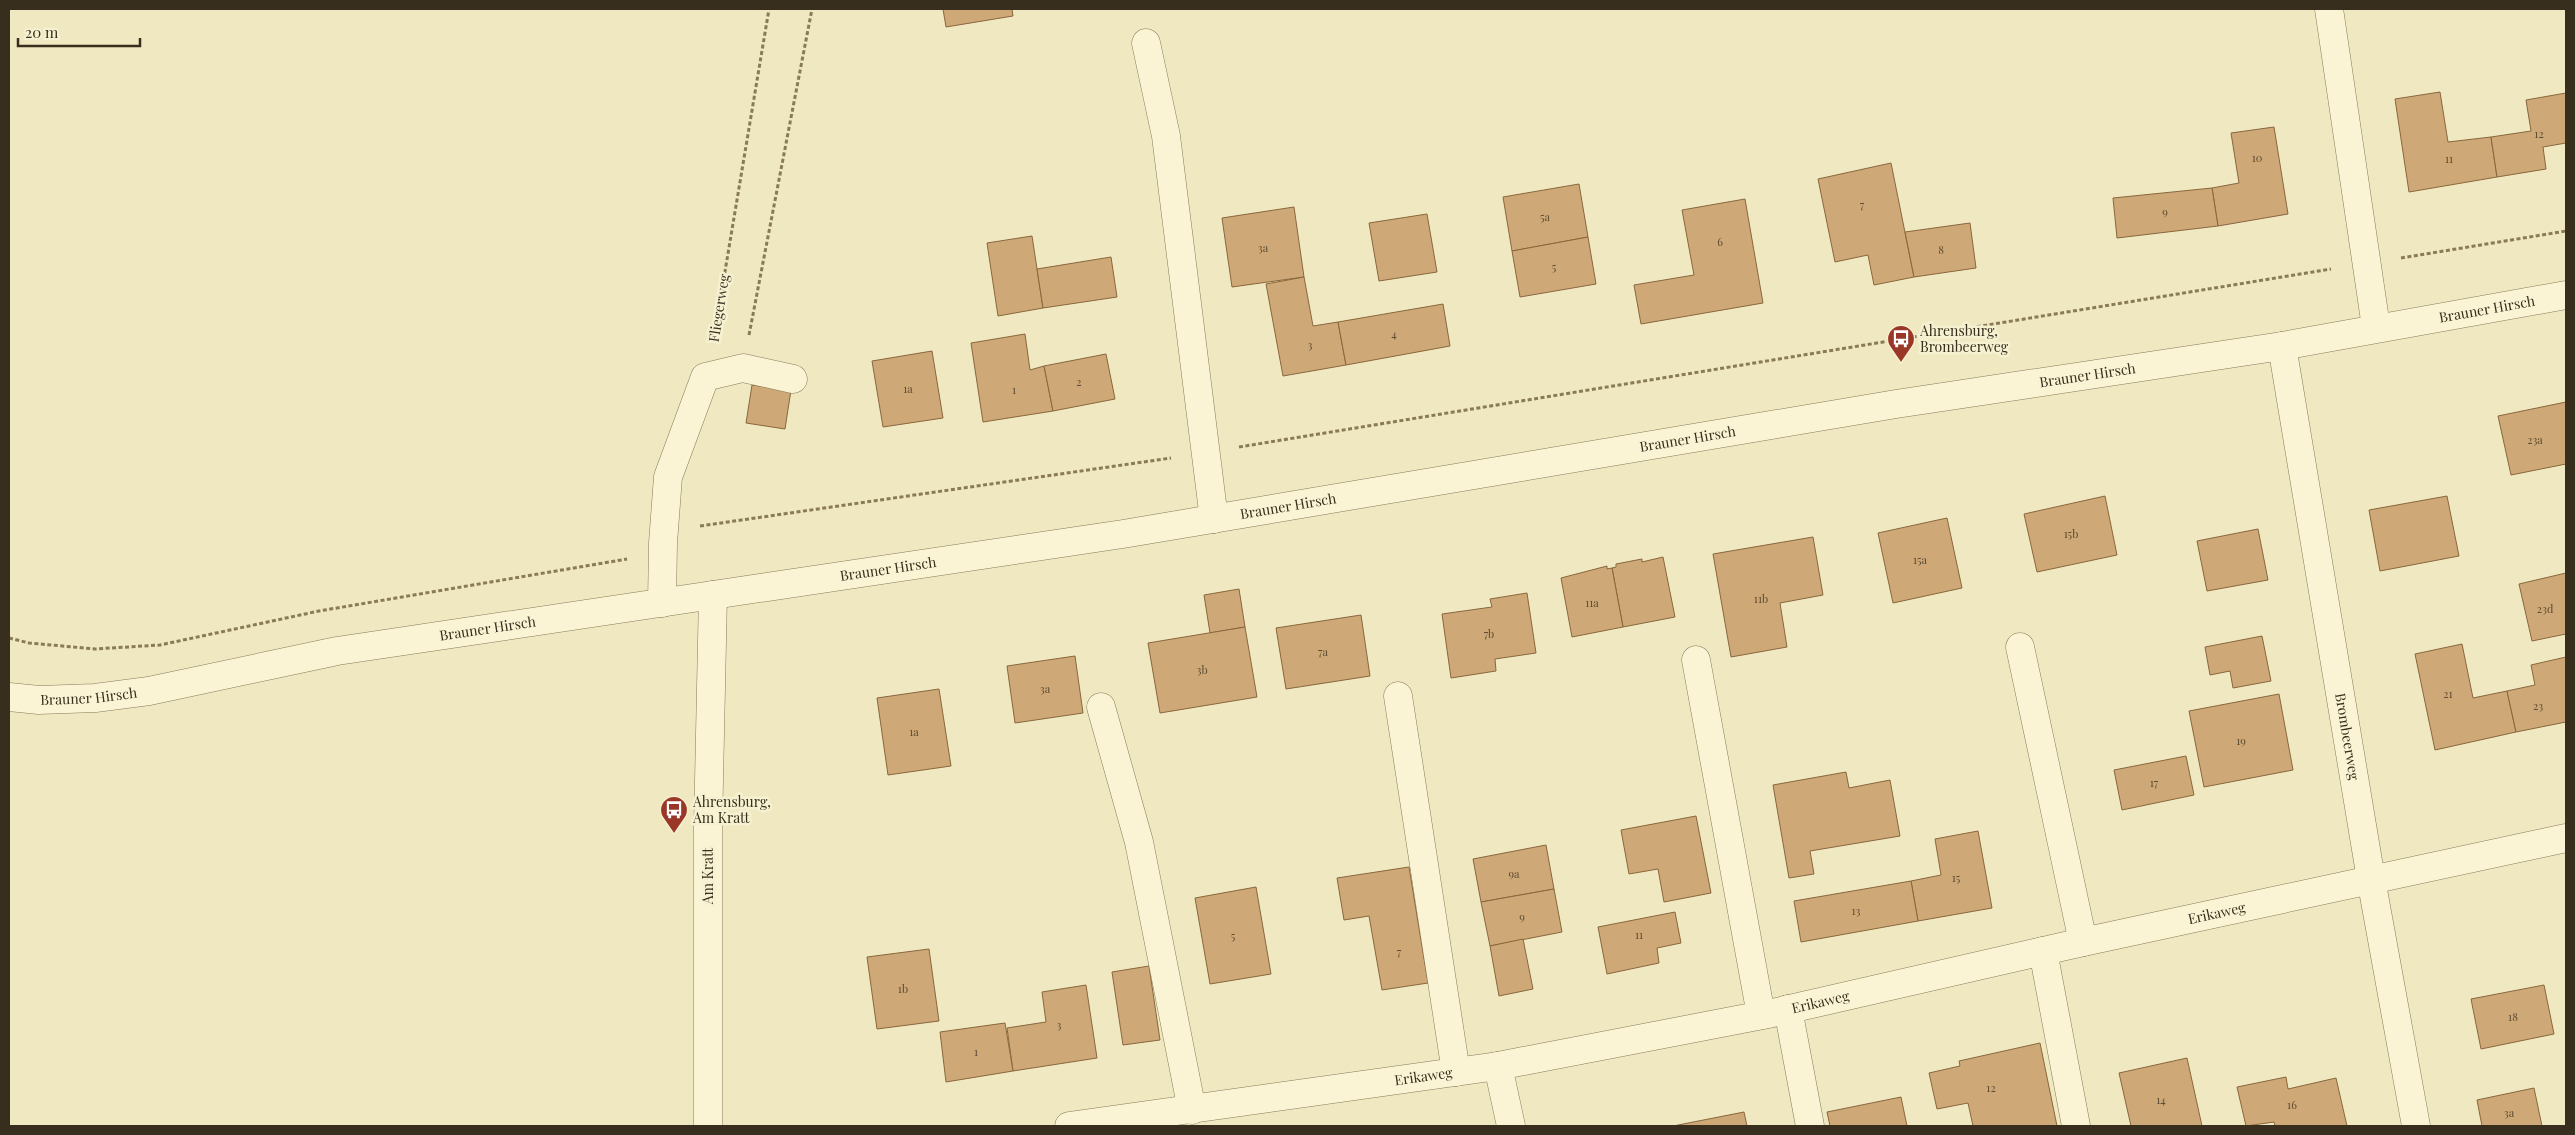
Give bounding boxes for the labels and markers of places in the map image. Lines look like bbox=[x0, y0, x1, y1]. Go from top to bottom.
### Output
place label: Ahrensburg, Brombeerweg bbox=[1919, 321, 2009, 356]
bus stop icon: Ahrensburg, Brombeerweg bbox=[1886, 324, 1916, 363]
place label: Ahrensburg, Am Kratt bbox=[692, 792, 771, 827]
bus stop icon: Ahrensburg, Am Kratt bbox=[659, 795, 689, 834]

